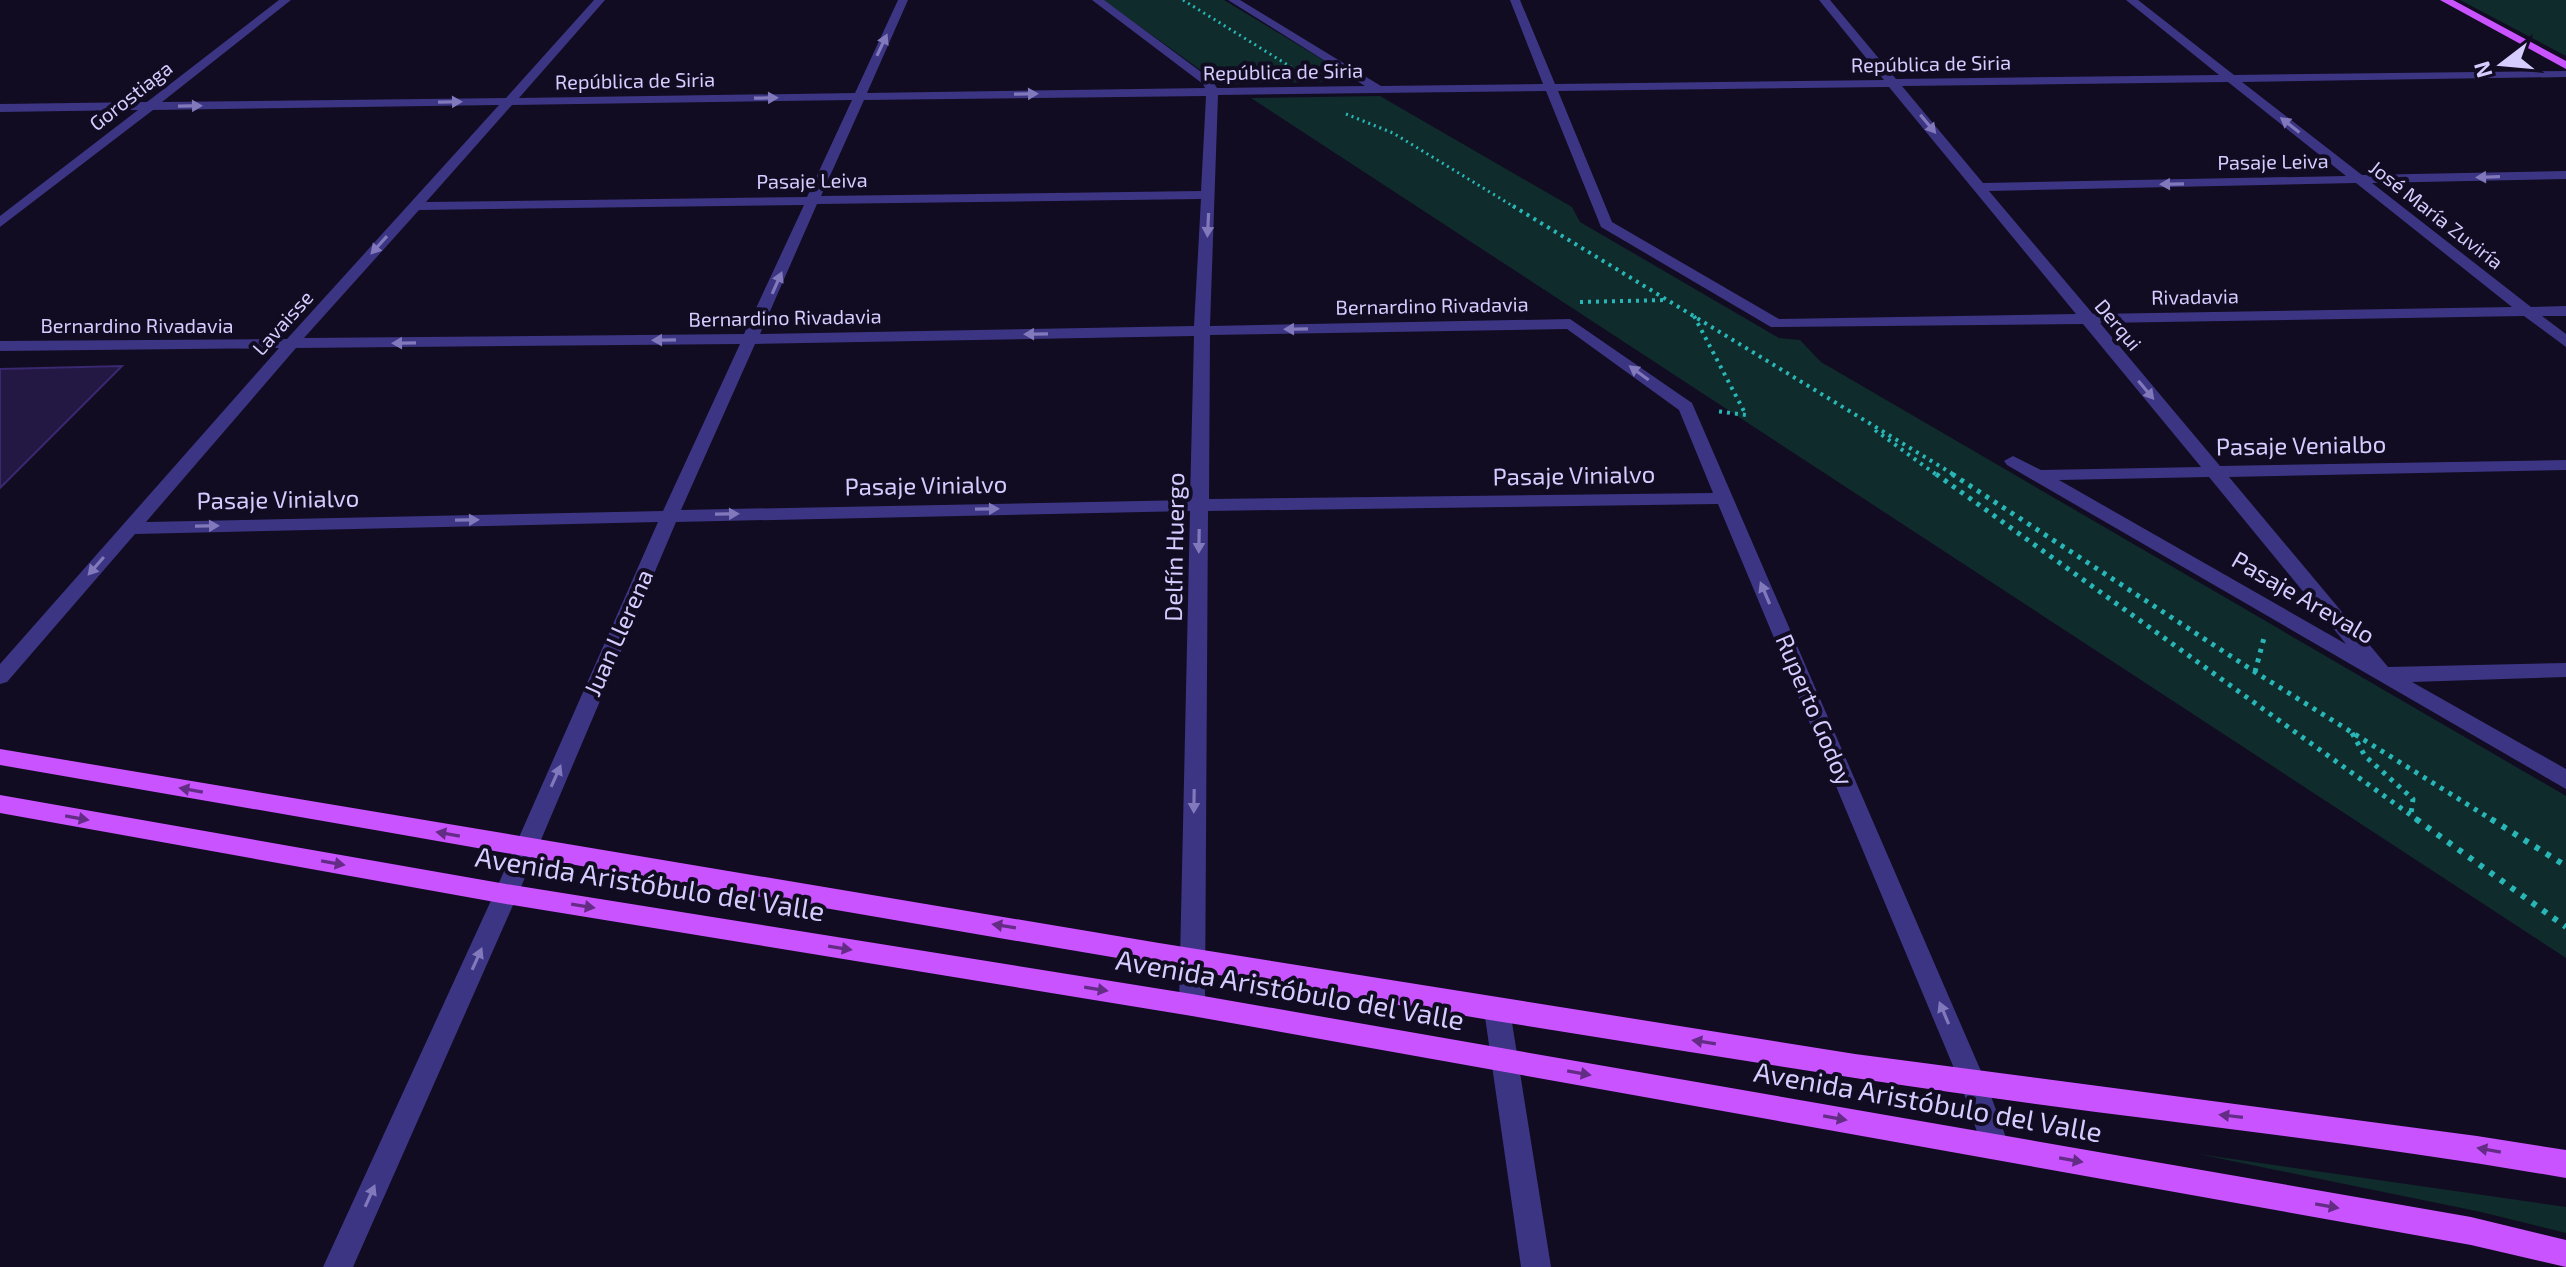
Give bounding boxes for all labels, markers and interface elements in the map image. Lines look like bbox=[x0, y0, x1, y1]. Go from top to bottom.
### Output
north arrow bbox=[2462, 24, 2542, 104]
one-way arrow bbox=[875, 33, 889, 57]
street label: República de Siria bbox=[1851, 50, 2011, 76]
street label: Gorostiaga bbox=[84, 55, 177, 135]
street label: República de Siria bbox=[1203, 58, 1363, 84]
text: N bbox=[2467, 59, 2496, 81]
street label: República de Siria bbox=[555, 67, 715, 93]
one-way arrow bbox=[1014, 88, 1039, 100]
one-way arrow bbox=[754, 92, 779, 104]
one-way arrow bbox=[438, 96, 463, 108]
one-way arrow bbox=[178, 99, 203, 112]
one-way arrow bbox=[1919, 114, 1936, 134]
one-way arrow bbox=[2280, 118, 2300, 134]
street label: Pasaje Leiva bbox=[2217, 148, 2329, 174]
street label: José María Zuviría bbox=[2365, 155, 2508, 274]
street label: Pasaje Leiva bbox=[756, 167, 868, 193]
one-way arrow bbox=[2475, 171, 2500, 184]
one-way arrow bbox=[2159, 178, 2184, 190]
one-way arrow bbox=[1201, 213, 1214, 238]
one-way arrow bbox=[371, 235, 388, 255]
one-way arrow bbox=[770, 271, 783, 295]
street label: Rivadavia bbox=[2151, 283, 2239, 309]
street label: Lavaisse bbox=[247, 285, 318, 360]
street label: Bernardino Rivadavia bbox=[1335, 291, 1529, 319]
street label: Derqui bbox=[2090, 294, 2147, 355]
street label: Bernardino Rivadavia bbox=[688, 303, 882, 331]
street label: Bernardino Rivadavia bbox=[40, 313, 234, 337]
one-way arrow bbox=[1283, 323, 1308, 335]
one-way arrow bbox=[1023, 327, 1048, 340]
one-way arrow bbox=[651, 334, 676, 346]
one-way arrow bbox=[391, 337, 416, 350]
one-way arrow bbox=[1629, 366, 1650, 382]
one-way arrow bbox=[2137, 380, 2154, 400]
street label: Pasaje Venialbo bbox=[2216, 429, 2386, 460]
street label: Pasaje Vinialvo bbox=[1492, 459, 1656, 490]
street label: Pasaje Vinialvo bbox=[844, 469, 1008, 500]
street label: Delfín Huergo bbox=[1158, 472, 1189, 622]
street label: Pasaje Vinialvo bbox=[196, 483, 360, 514]
one-way arrow bbox=[975, 503, 1000, 515]
one-way arrow bbox=[715, 508, 740, 520]
one-way arrow bbox=[455, 514, 480, 526]
one-way arrow bbox=[195, 520, 220, 532]
one-way arrow bbox=[1193, 529, 1205, 554]
street label: Pasaje Arevalo bbox=[2227, 544, 2380, 649]
one-way arrow bbox=[88, 556, 105, 576]
street label: Juan Llerena bbox=[577, 564, 659, 700]
one-way arrow bbox=[1758, 582, 1771, 605]
street label: Ruperto Godoy bbox=[1770, 629, 1860, 790]
one-way arrow bbox=[549, 764, 563, 787]
one-way arrow bbox=[179, 783, 204, 795]
one-way arrow bbox=[1188, 789, 1200, 814]
one-way arrow bbox=[65, 812, 90, 824]
one-way arrow bbox=[435, 827, 460, 839]
street label: Avenida Aristóbulo del Valle bbox=[473, 839, 827, 927]
one-way arrow bbox=[321, 858, 346, 870]
one-way arrow bbox=[571, 901, 596, 913]
one-way arrow bbox=[991, 919, 1016, 932]
one-way arrow bbox=[827, 942, 852, 955]
street label: Avenida Aristóbulo del Valle bbox=[1113, 942, 1467, 1036]
one-way arrow bbox=[470, 947, 483, 971]
one-way arrow bbox=[1084, 984, 1109, 996]
one-way arrow bbox=[1937, 1001, 1950, 1025]
one-way arrow bbox=[1691, 1035, 1716, 1048]
street label: Avenida Aristóbulo del Valle bbox=[1751, 1054, 2105, 1148]
one-way arrow bbox=[1567, 1067, 1592, 1079]
one-way arrow bbox=[2219, 1109, 2244, 1122]
one-way arrow bbox=[1823, 1112, 1848, 1124]
one-way arrow bbox=[2476, 1143, 2501, 1155]
one-way arrow bbox=[2059, 1154, 2084, 1166]
one-way arrow bbox=[363, 1184, 376, 1208]
one-way arrow bbox=[2315, 1200, 2340, 1212]

